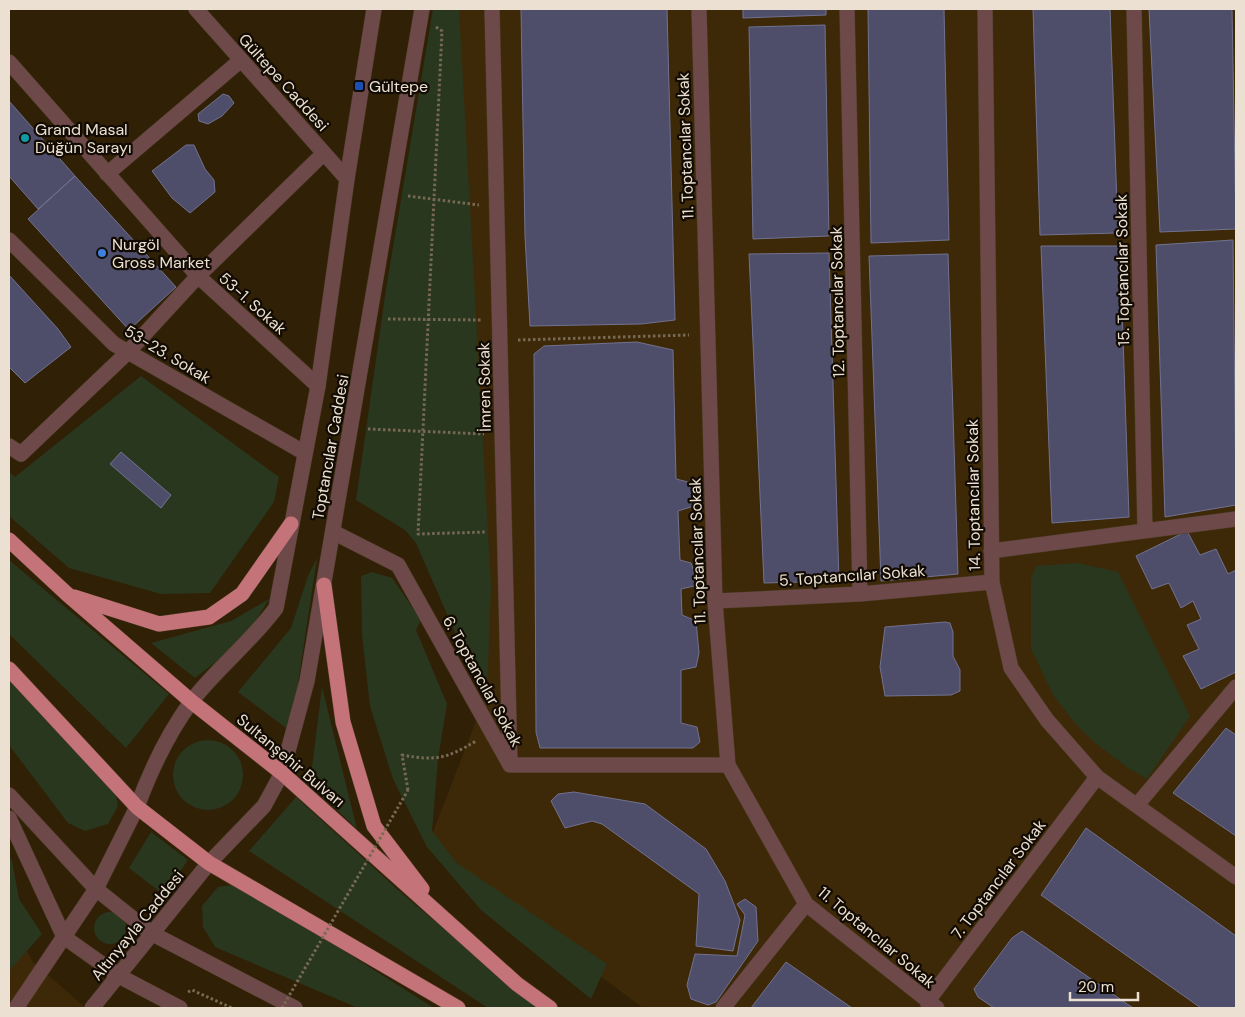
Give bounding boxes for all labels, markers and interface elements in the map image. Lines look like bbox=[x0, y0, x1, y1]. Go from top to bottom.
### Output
street label: Gültepe Caddesi bbox=[234, 29, 333, 136]
street label: 11. Toptancılar Sokak bbox=[672, 72, 699, 220]
place label: Gültepe bbox=[369, 76, 428, 97]
marker: Gültepe bbox=[353, 80, 365, 92]
place label: Grand Masal Düğün Sarayı bbox=[35, 119, 132, 158]
marker: Grand Masal Düğün Sarayı bbox=[19, 132, 31, 144]
street label: 15. Toptancılar Sokak bbox=[1111, 194, 1134, 346]
street label: 12. Toptancılar Sokak bbox=[826, 226, 849, 378]
place label: Nurgöl Gross Market bbox=[112, 234, 210, 273]
marker: Nurgöl Gross Market bbox=[96, 247, 108, 259]
street label: 53-1. Sokak bbox=[214, 268, 291, 339]
street label: 53-23. Sokak bbox=[121, 320, 215, 389]
street label: İmren Sokak bbox=[473, 342, 496, 432]
street label: Toptancılar Caddesi bbox=[307, 373, 354, 521]
street label: 14. Toptancılar Sokak bbox=[962, 419, 985, 571]
street label: 11. Toptancılar Sokak bbox=[684, 477, 711, 625]
street label: 5. Toptancılar Sokak bbox=[778, 560, 926, 591]
street label: 6. Toptancılar Sokak bbox=[438, 612, 527, 750]
street label: Sultanşehir Bulvarı bbox=[232, 709, 349, 812]
street label: 7. Toptancılar Sokak bbox=[947, 815, 1050, 943]
street label: Altınyayla Caddesi bbox=[86, 866, 188, 985]
street label: 11. Toptancılar Sokak bbox=[814, 882, 940, 993]
scale bar bbox=[1070, 970, 1138, 1002]
text: 20 m bbox=[1078, 977, 1114, 997]

